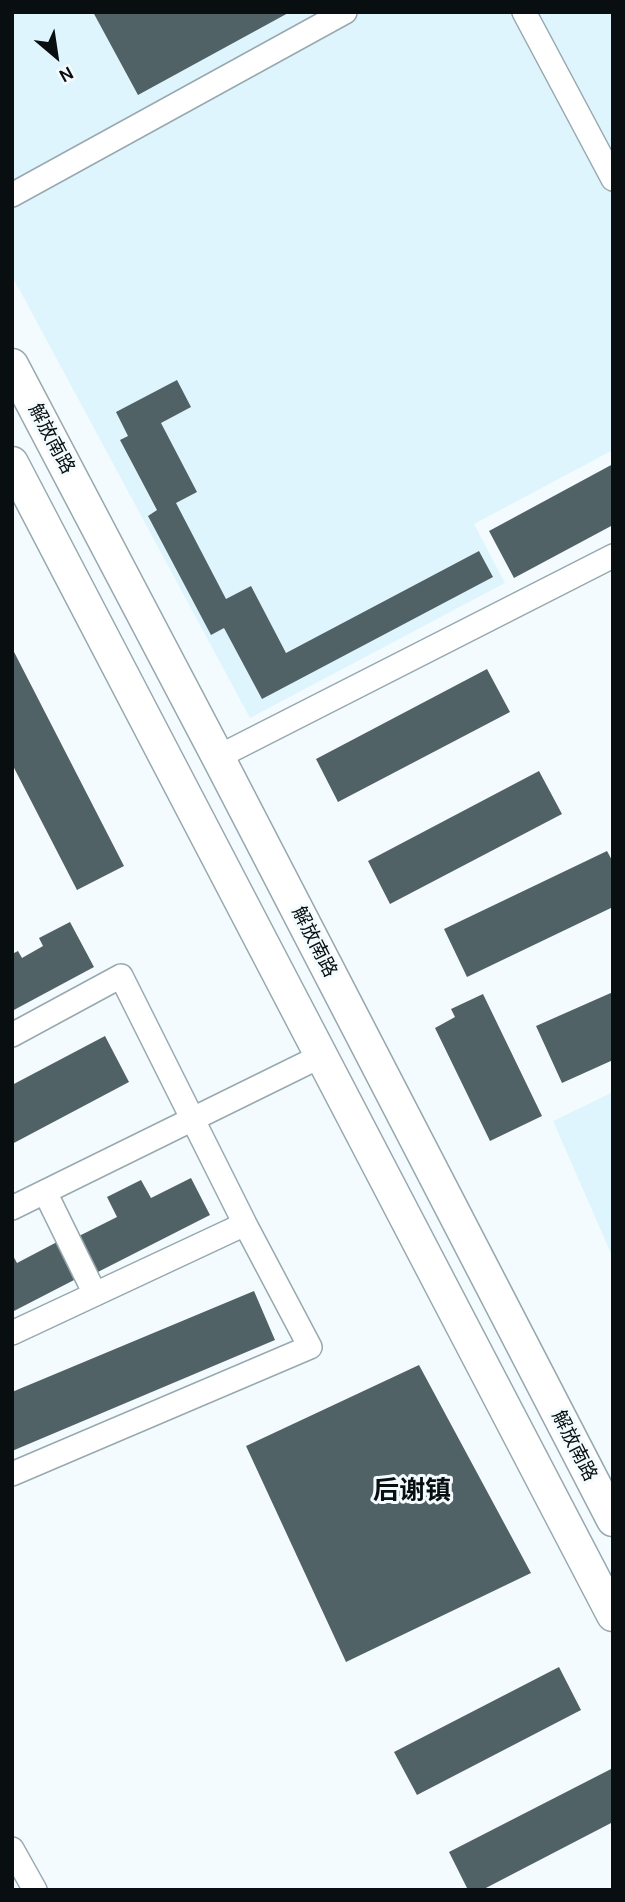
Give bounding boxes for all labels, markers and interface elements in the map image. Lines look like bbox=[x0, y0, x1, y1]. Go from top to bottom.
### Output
north arrow bbox=[21, 21, 91, 91]
text: N bbox=[55, 61, 77, 87]
street label: 解放南路 bbox=[23, 400, 79, 478]
street label: 解放南路 bbox=[287, 903, 341, 981]
street label: 解放南路 bbox=[547, 1407, 601, 1485]
district label: 后谢镇 bbox=[373, 1476, 451, 1508]

